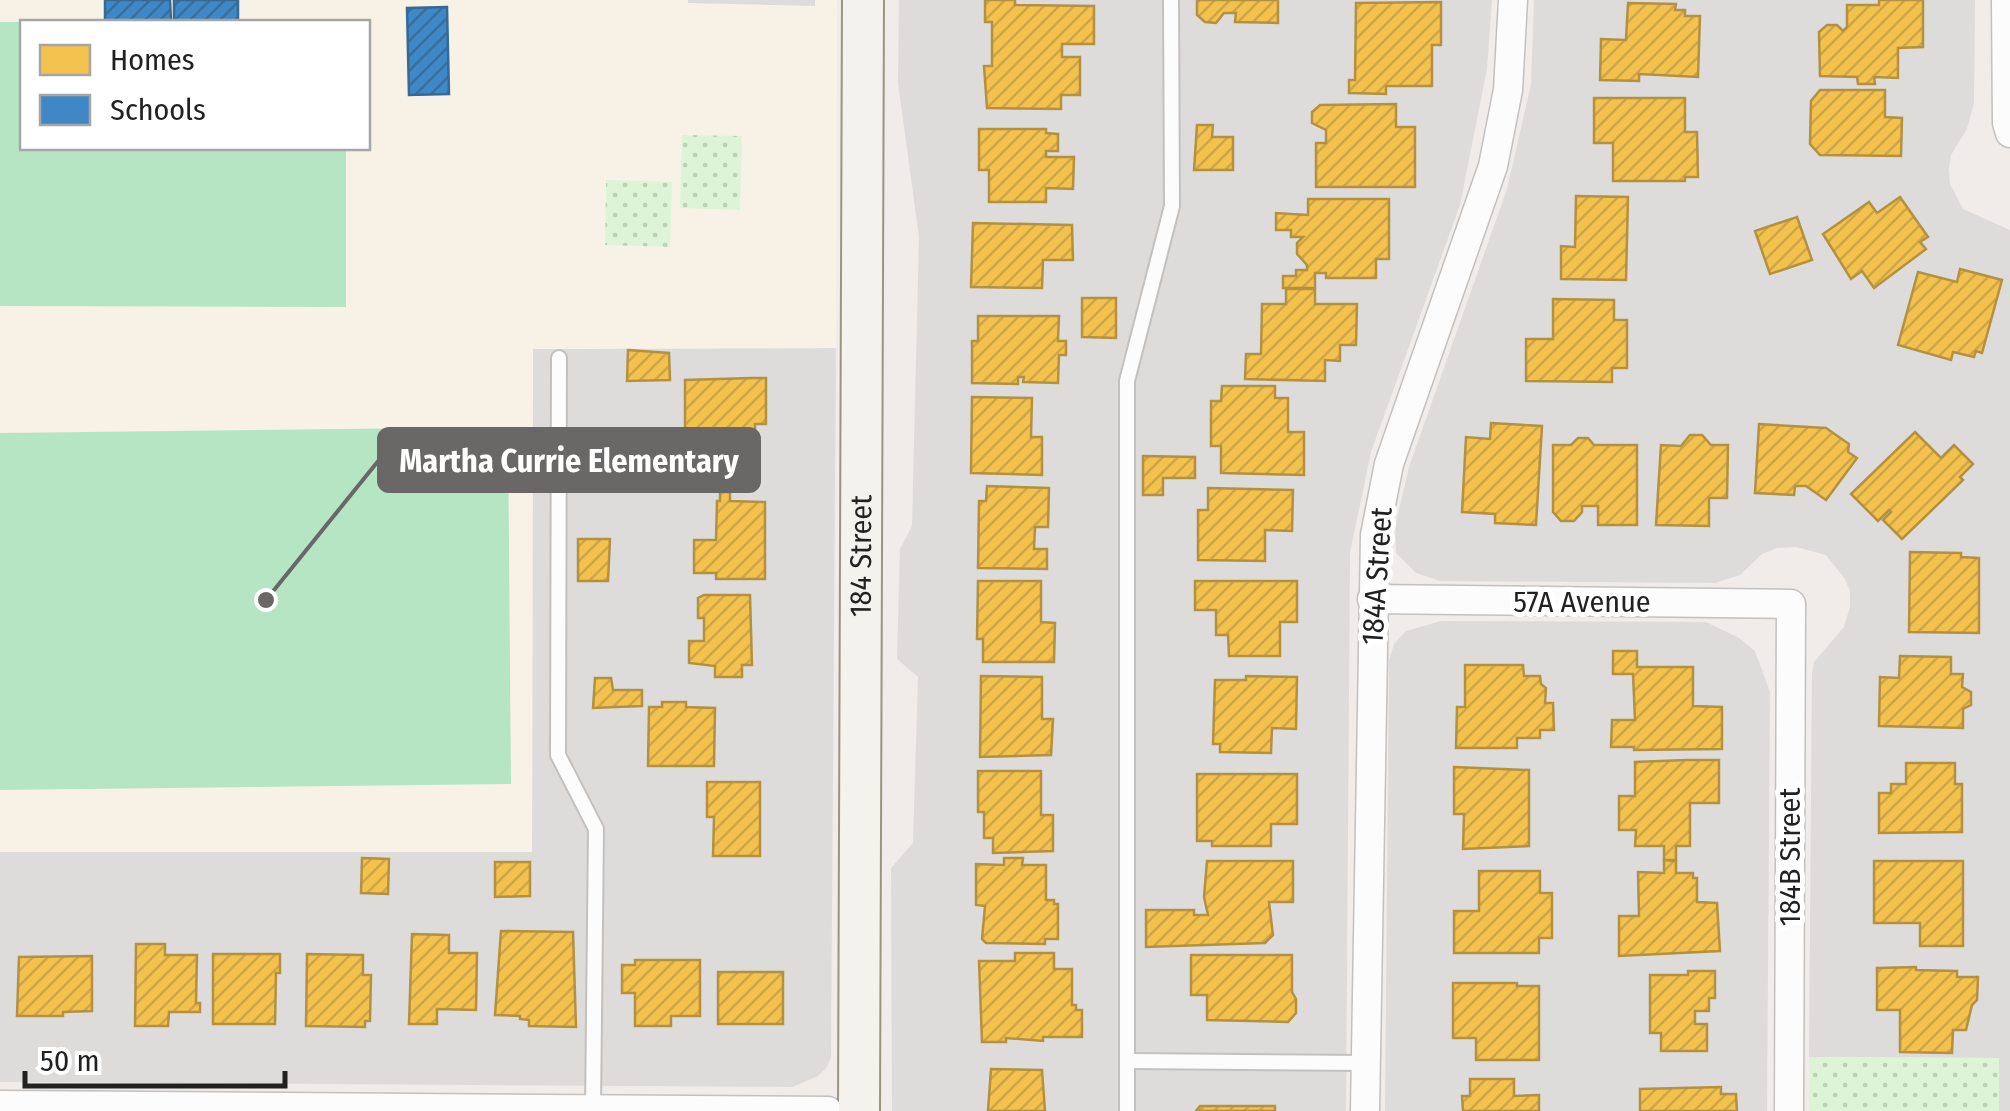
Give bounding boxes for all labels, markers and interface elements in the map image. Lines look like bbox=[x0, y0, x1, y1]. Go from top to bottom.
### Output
legend bbox=[20, 20, 370, 150]
text: Homes bbox=[110, 42, 195, 78]
text: Schools bbox=[110, 92, 206, 128]
callout: Martha Currie Elementary bbox=[379, 429, 759, 491]
text: Martha Currie Elementary bbox=[399, 442, 740, 480]
street label: 184 Street bbox=[843, 495, 879, 617]
street label: 184A Street bbox=[1354, 506, 1400, 646]
street label: 57A Avenue bbox=[1513, 584, 1651, 620]
street label: 184B Street bbox=[1772, 788, 1808, 926]
scale bar bbox=[25, 1026, 285, 1088]
text: 50 m bbox=[40, 1043, 100, 1079]

